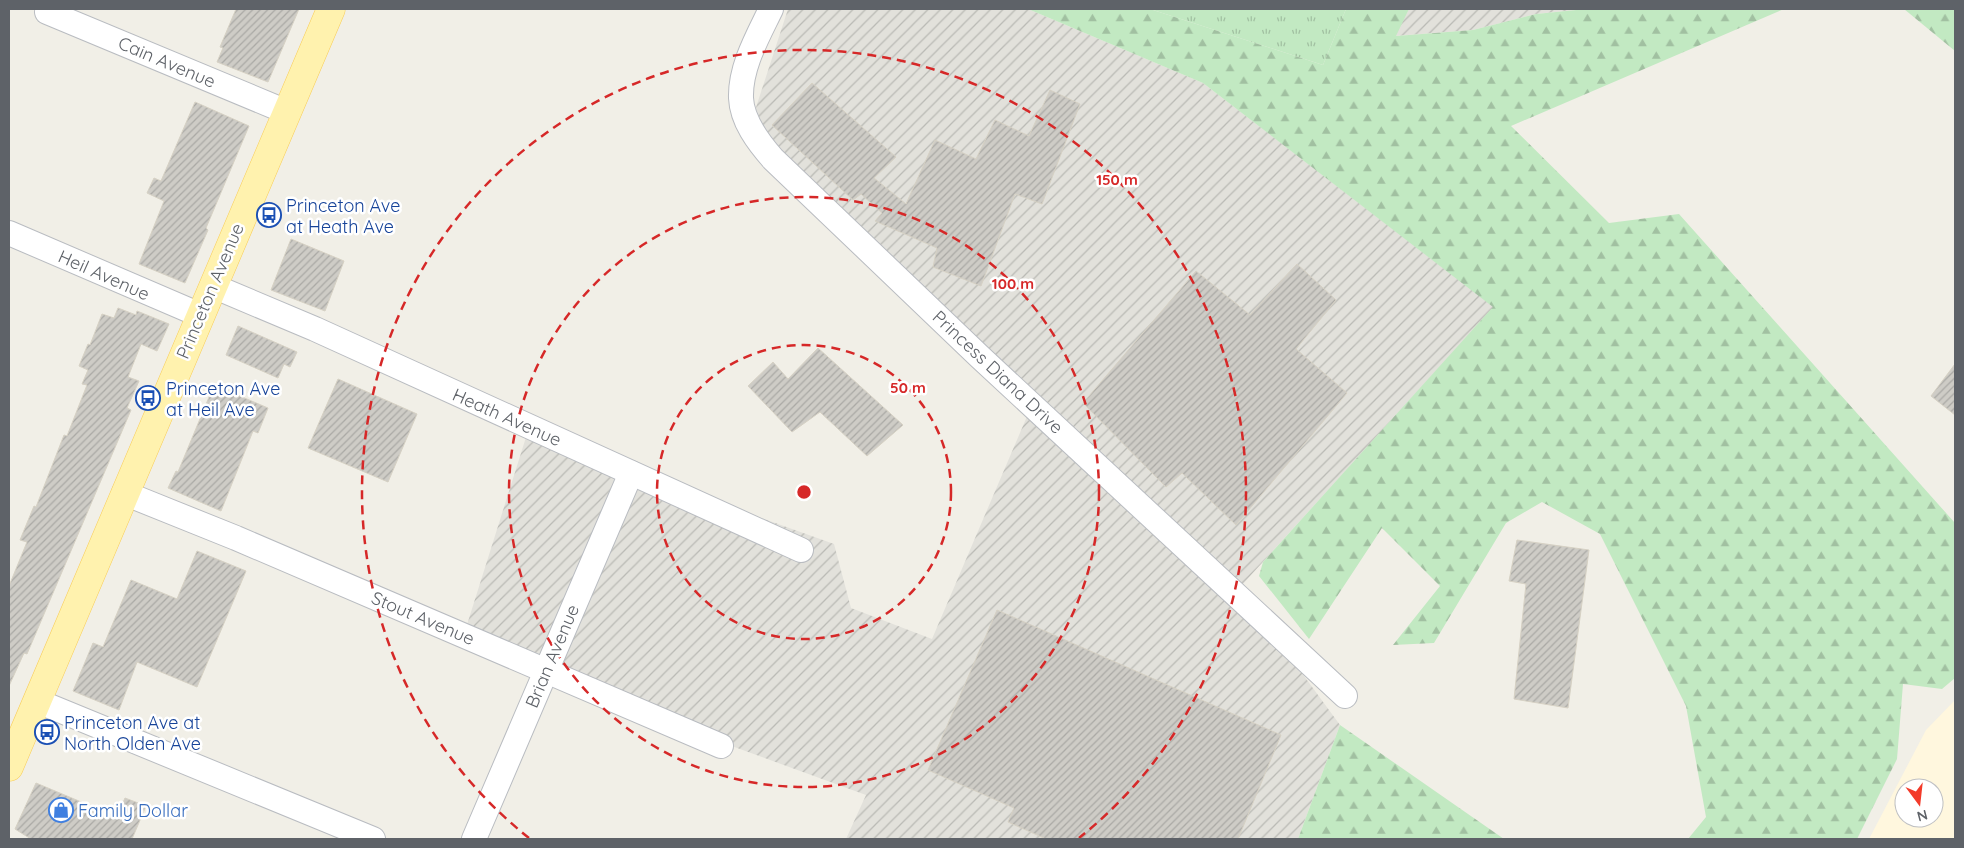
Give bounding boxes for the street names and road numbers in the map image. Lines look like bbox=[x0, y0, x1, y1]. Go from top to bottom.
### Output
street label: Cain Avenue bbox=[115, 31, 219, 93]
street label: Princeton Avenue bbox=[171, 220, 249, 362]
street label: Heil Avenue bbox=[55, 245, 153, 305]
street label: Princess Diana Drive bbox=[928, 305, 1068, 439]
street label: Heath Avenue bbox=[449, 383, 565, 451]
street label: Stout Avenue bbox=[368, 586, 478, 650]
street label: Brian Avenue bbox=[520, 601, 584, 711]

